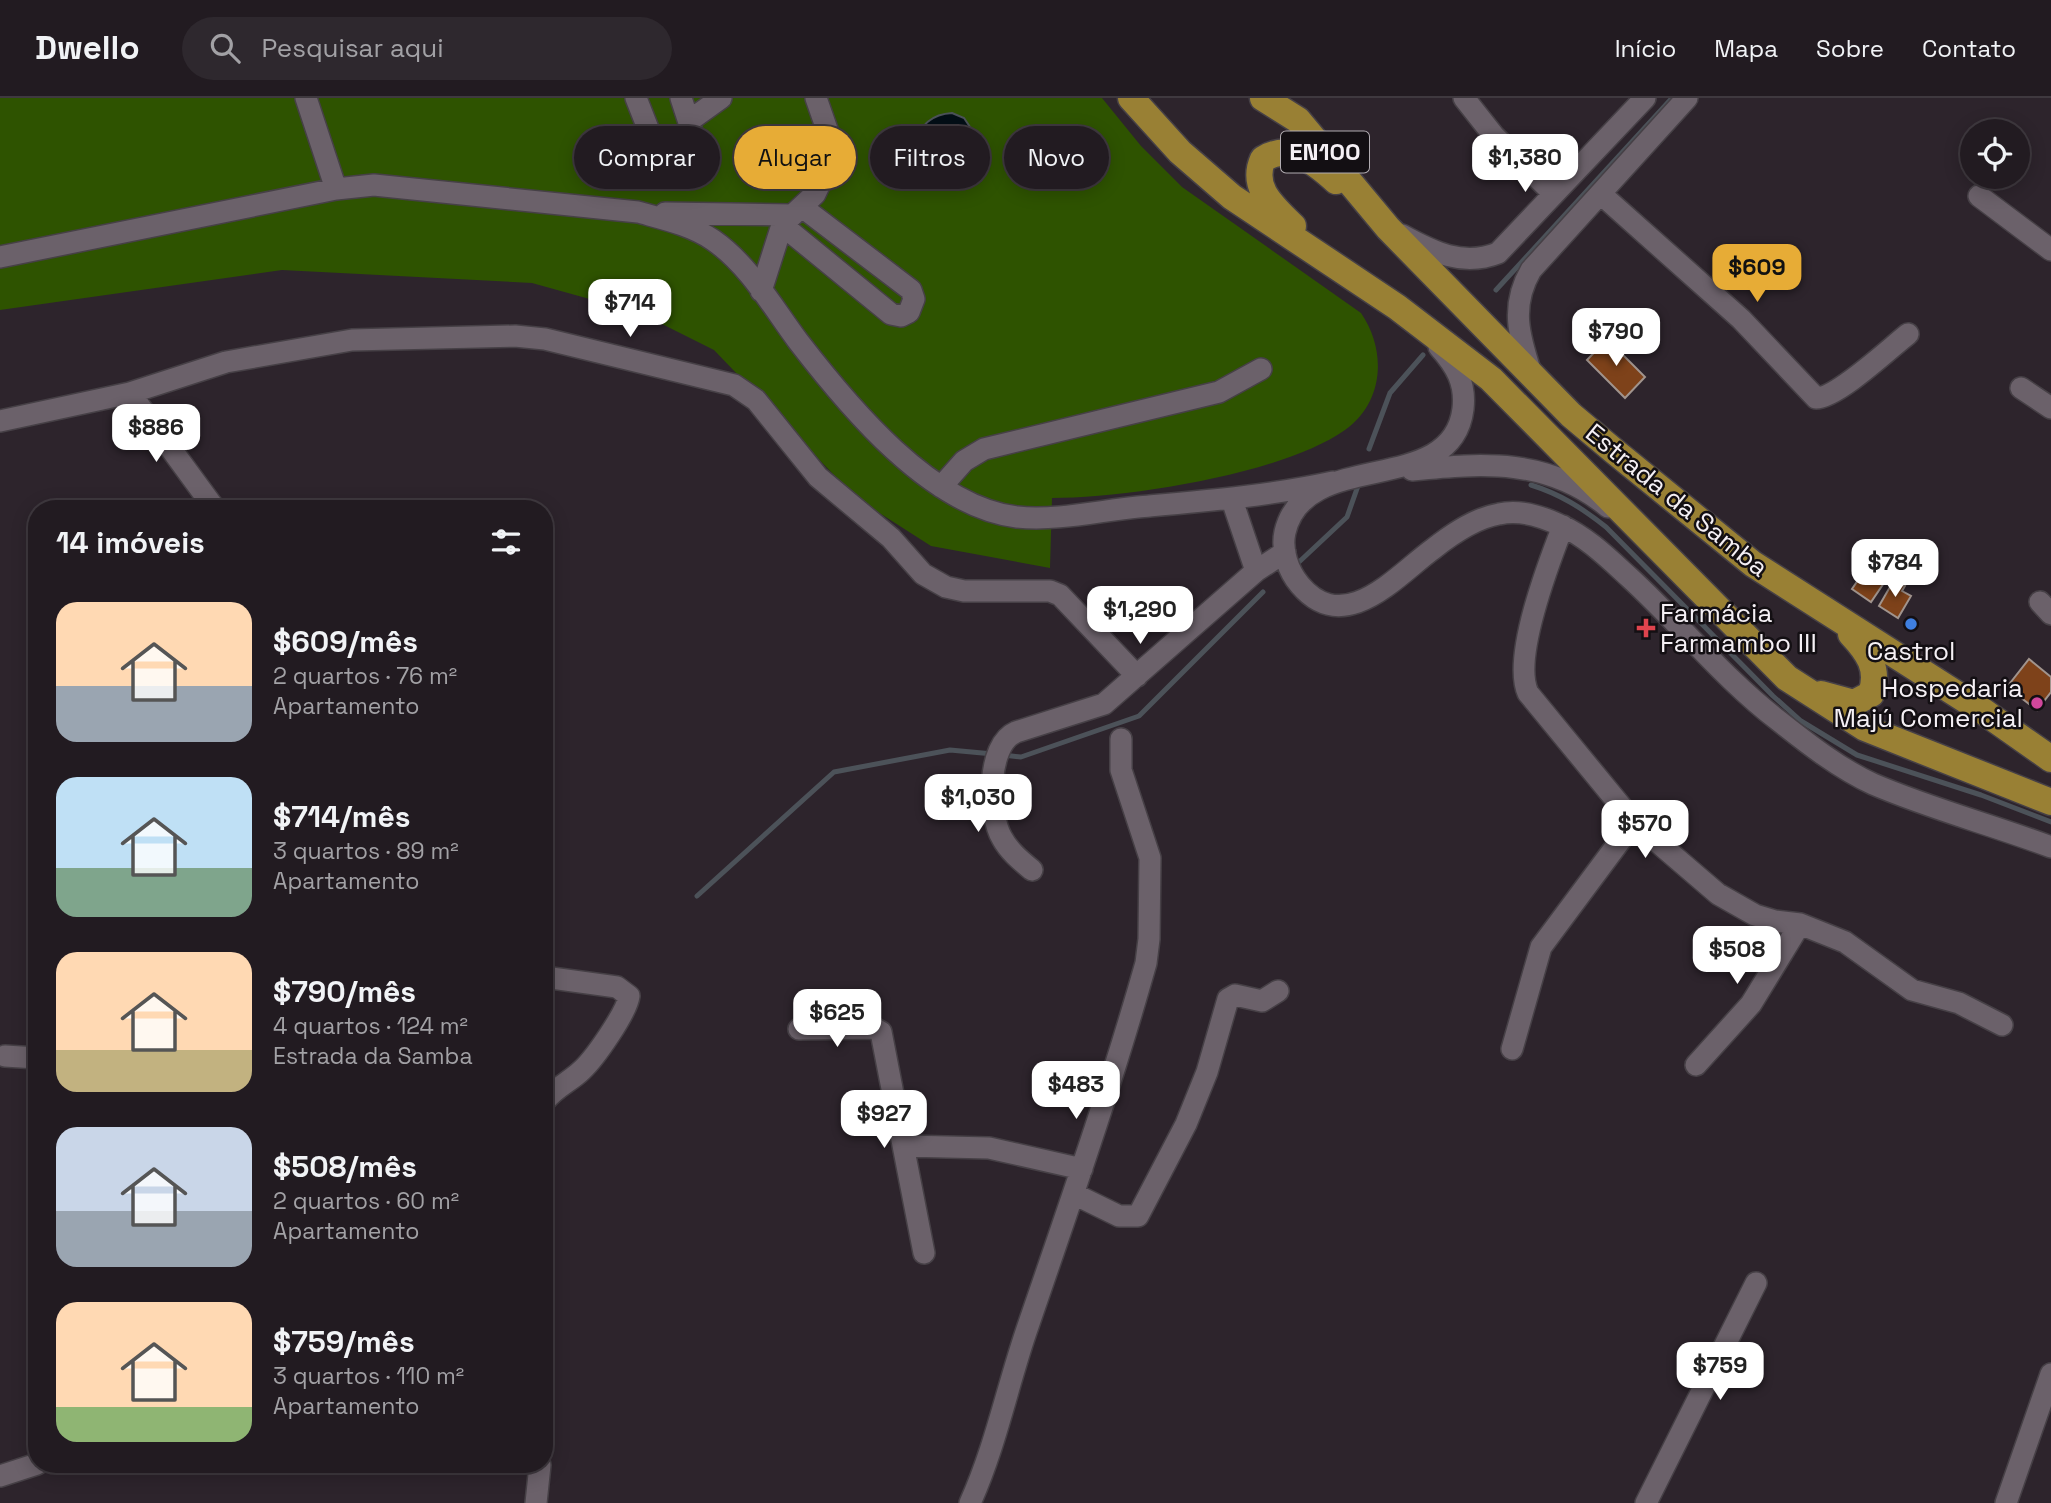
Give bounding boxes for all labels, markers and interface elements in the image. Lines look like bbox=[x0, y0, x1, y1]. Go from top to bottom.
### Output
search box bbox=[182, 17, 672, 80]
text: Dwello bbox=[35, 27, 140, 69]
icon: search bbox=[206, 29, 244, 67]
text: Pesquisar aqui bbox=[262, 31, 444, 65]
text: Início bbox=[1615, 33, 1676, 64]
text: Mapa bbox=[1714, 33, 1778, 64]
text: Sobre bbox=[1816, 33, 1884, 64]
text: Contato bbox=[1922, 33, 2016, 64]
map controls bbox=[1960, 119, 2030, 189]
button: locate bbox=[1960, 119, 2030, 189]
chip: Comprar bbox=[574, 126, 720, 189]
chip: Alugar bbox=[734, 126, 856, 189]
chip: Filtros bbox=[870, 126, 990, 189]
chip: Novo bbox=[1004, 126, 1109, 189]
road number: EN100 bbox=[1281, 132, 1369, 172]
pin: $1,380 bbox=[1468, 134, 1582, 194]
text: $1,380 bbox=[1488, 142, 1562, 172]
pin: $609 bbox=[1716, 244, 1798, 304]
text: $609 bbox=[1728, 252, 1786, 282]
pin: $714 bbox=[589, 280, 671, 339]
text: $714 bbox=[604, 287, 656, 317]
pin: $790 bbox=[1575, 308, 1657, 368]
text: $790 bbox=[1588, 316, 1644, 346]
pin: $886 bbox=[115, 404, 197, 464]
text: $886 bbox=[128, 412, 184, 442]
street label: Estrada da Samba bbox=[1579, 416, 1775, 584]
text: 14 imóveis bbox=[56, 523, 205, 562]
icon: filters bbox=[487, 523, 525, 561]
pin: $784 bbox=[1854, 540, 1936, 599]
text: $784 bbox=[1867, 547, 1923, 577]
pin: $1,290 bbox=[1083, 587, 1197, 646]
text: $1,290 bbox=[1103, 594, 1177, 624]
place label: Farmácia Farmambo III bbox=[1660, 596, 1817, 660]
marker: Castrol bbox=[1903, 616, 1919, 632]
marker: Farmácia Farmambo III bbox=[1638, 620, 1654, 636]
text: $609/mês bbox=[273, 622, 418, 661]
icon: home bbox=[112, 630, 196, 714]
place label: Castrol bbox=[1867, 634, 1955, 668]
text: 2 quartos · 76 m² bbox=[273, 661, 457, 691]
place label: Hospedaria Majú Comercial bbox=[1833, 671, 2023, 735]
text: Apartamento bbox=[273, 691, 420, 721]
marker: Hospedaria Majú Comercial bbox=[2029, 695, 2045, 711]
pin: $1,030 bbox=[921, 774, 1035, 834]
text: $1,030 bbox=[941, 782, 1015, 812]
text: $714/mês bbox=[273, 797, 410, 836]
pin: $570 bbox=[1604, 800, 1686, 860]
icon: home bbox=[112, 805, 196, 889]
text: $570 bbox=[1617, 808, 1673, 838]
text: 3 quartos · 89 m² bbox=[273, 836, 459, 866]
text: Apartamento bbox=[273, 866, 420, 896]
pin: $508 bbox=[1696, 926, 1778, 986]
text: $508 bbox=[1709, 934, 1765, 964]
text: $790/mês bbox=[273, 972, 416, 1011]
icon: home bbox=[112, 980, 196, 1064]
pin: $625 bbox=[796, 990, 878, 1049]
text: $625 bbox=[809, 997, 865, 1027]
text: 4 quartos · 124 m² bbox=[273, 1011, 468, 1041]
text: Estrada da Samba bbox=[273, 1041, 473, 1071]
pin: $483 bbox=[1035, 1062, 1117, 1121]
text: $483 bbox=[1048, 1069, 1104, 1099]
pin: $927 bbox=[843, 1090, 925, 1150]
text: $927 bbox=[857, 1098, 911, 1128]
text: $508/mês bbox=[273, 1147, 417, 1186]
icon: home bbox=[112, 1155, 196, 1239]
text: 2 quartos · 60 m² bbox=[273, 1186, 459, 1216]
text: Apartamento bbox=[273, 1216, 420, 1246]
text: $759/mês bbox=[273, 1322, 415, 1361]
icon: home bbox=[112, 1330, 196, 1414]
pin: $759 bbox=[1679, 1342, 1761, 1402]
text: $759 bbox=[1693, 1350, 1747, 1380]
text: 3 quartos · 110 m² bbox=[273, 1361, 464, 1391]
text: Apartamento bbox=[273, 1391, 420, 1421]

